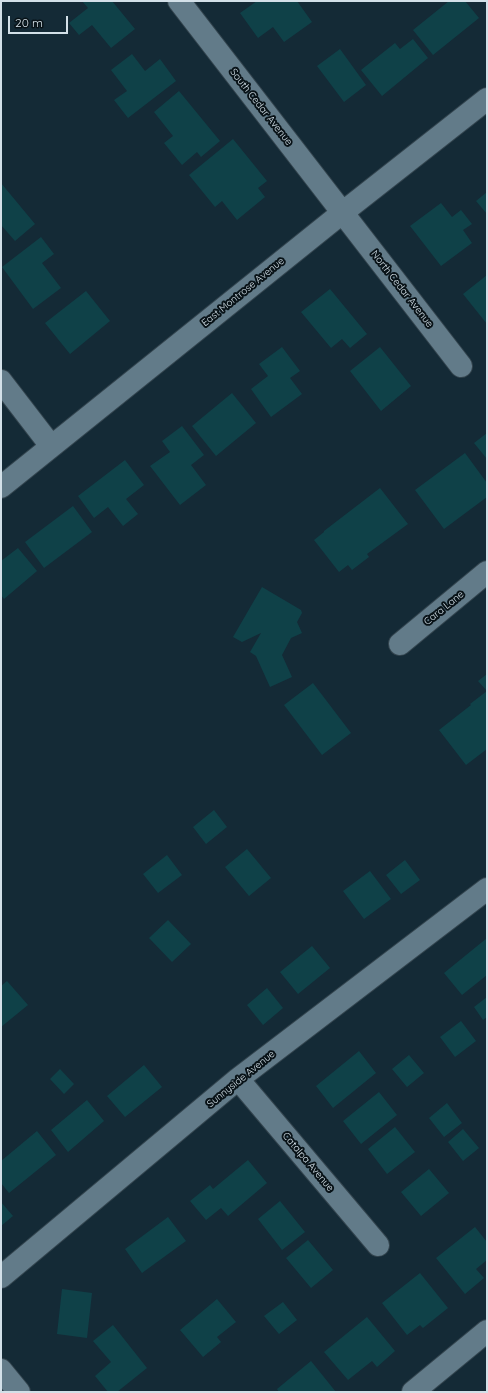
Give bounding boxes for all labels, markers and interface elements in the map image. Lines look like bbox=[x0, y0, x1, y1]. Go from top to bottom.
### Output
scale bar bbox=[10, 8, 70, 34]
text: 20 m bbox=[15, 15, 43, 30]
street label: South Cedar Avenue bbox=[227, 66, 295, 148]
street label: North Cedar Avenue bbox=[368, 248, 436, 330]
street label: East Montrose Avenue bbox=[199, 255, 287, 329]
street label: Cara Lane bbox=[422, 588, 466, 628]
street label: Sunnyside Avenue bbox=[205, 1048, 277, 1110]
street label: Catalpa Avenue bbox=[280, 1130, 336, 1194]

